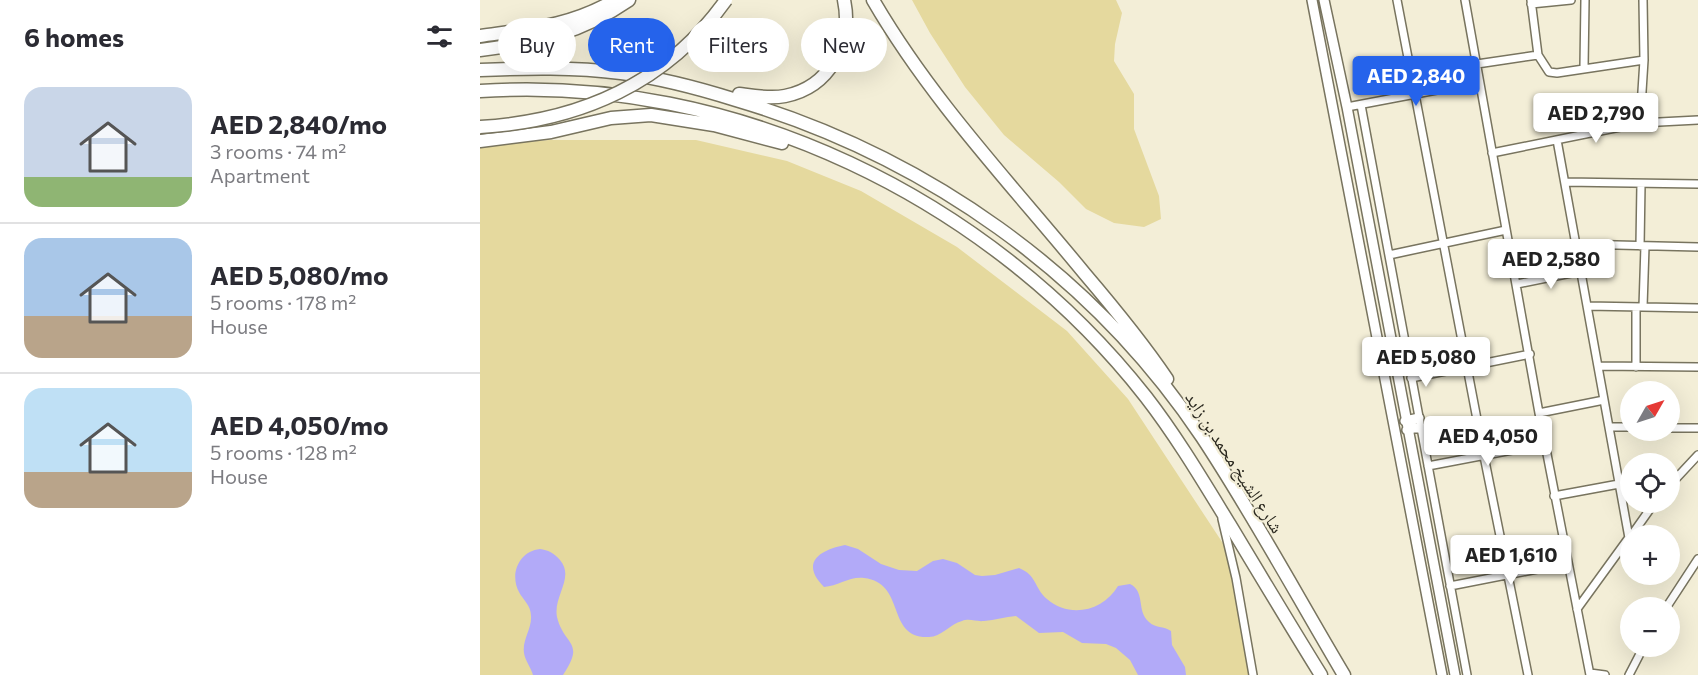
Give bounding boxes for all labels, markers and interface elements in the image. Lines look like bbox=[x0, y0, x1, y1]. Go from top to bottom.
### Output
chip: Buy bbox=[498, 18, 576, 72]
chip: Rent bbox=[588, 18, 675, 72]
chip: Filters bbox=[687, 18, 789, 72]
chip: New bbox=[801, 18, 887, 72]
icon: filters bbox=[423, 20, 456, 53]
text: 6 homes bbox=[24, 21, 124, 52]
pin: AED 2,840 bbox=[1347, 56, 1485, 107]
text: AED 2,840 bbox=[1367, 63, 1465, 87]
pin: AED 2,790 bbox=[1527, 93, 1665, 144]
text: AED 2,790 bbox=[1547, 100, 1645, 124]
text: AED 2,840/mo bbox=[210, 108, 387, 139]
icon: home bbox=[72, 111, 144, 183]
text: 3 rooms · 74 m² bbox=[210, 139, 346, 163]
text: Apartment bbox=[210, 163, 310, 187]
pin: AED 2,580 bbox=[1482, 239, 1620, 290]
text: AED 2,580 bbox=[1502, 246, 1600, 270]
text: AED 5,080/mo bbox=[210, 259, 388, 290]
icon: home bbox=[72, 262, 144, 334]
text: 5 rooms · 178 m² bbox=[210, 290, 356, 314]
text: House bbox=[210, 314, 268, 338]
pin: AED 5,080 bbox=[1357, 337, 1495, 388]
text: AED 5,080 bbox=[1376, 344, 1476, 368]
north arrow bbox=[1620, 381, 1680, 441]
map controls bbox=[1620, 381, 1680, 657]
street label: شارع الشيخ محمد بن زايد bbox=[1179, 387, 1289, 538]
text: AED 4,050/mo bbox=[210, 409, 389, 440]
icon: home bbox=[72, 412, 144, 484]
pin: AED 4,050 bbox=[1419, 416, 1557, 467]
text: AED 4,050 bbox=[1438, 423, 1538, 447]
text: 5 rooms · 128 m² bbox=[210, 440, 357, 464]
button: locate bbox=[1620, 453, 1680, 513]
text: House bbox=[210, 464, 268, 488]
button: + bbox=[1620, 525, 1680, 585]
pin: AED 1,610 bbox=[1442, 535, 1580, 586]
text: AED 1,610 bbox=[1464, 542, 1558, 566]
button: − bbox=[1620, 597, 1680, 657]

